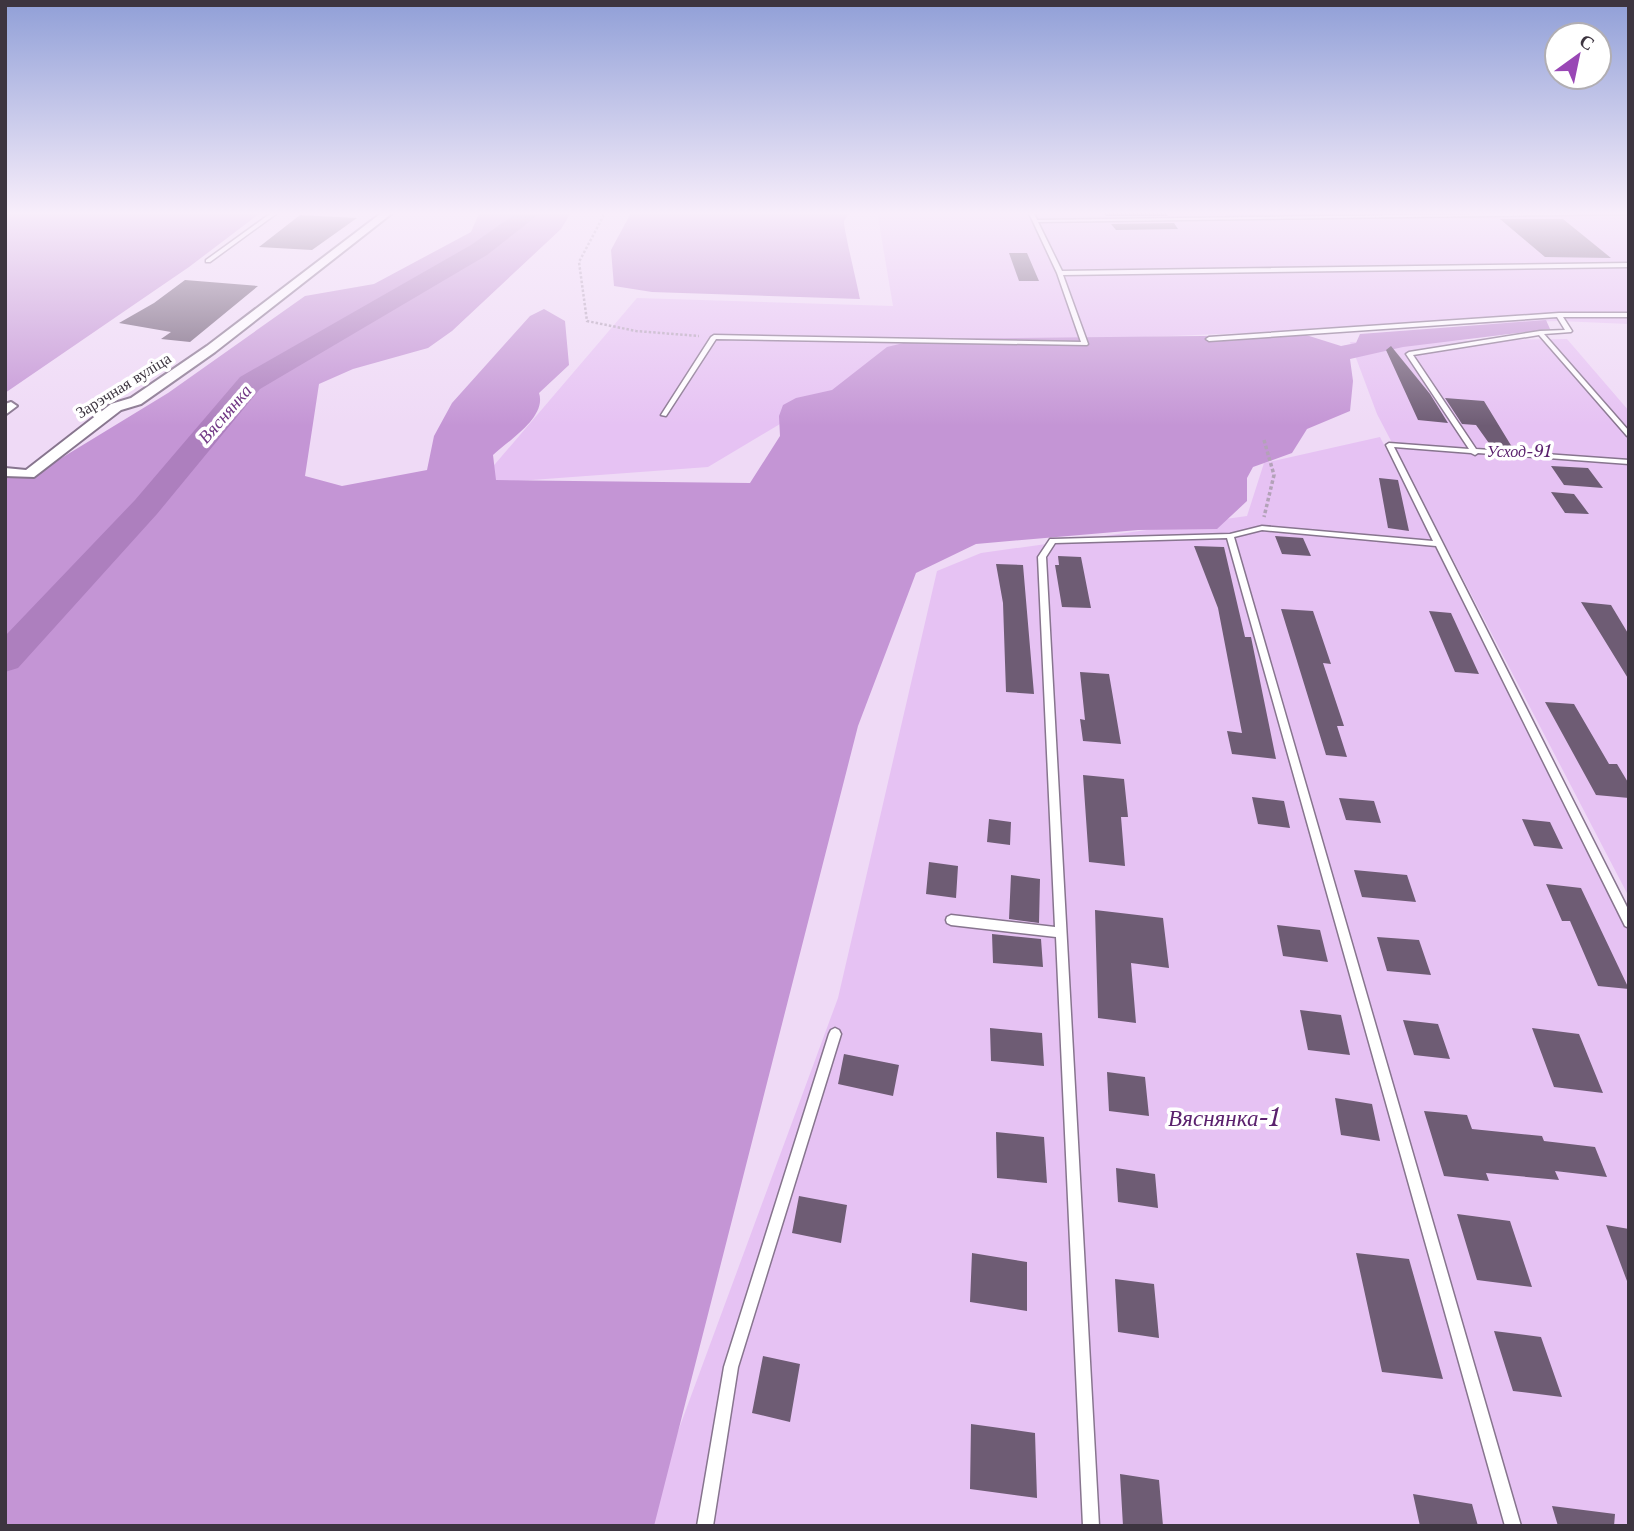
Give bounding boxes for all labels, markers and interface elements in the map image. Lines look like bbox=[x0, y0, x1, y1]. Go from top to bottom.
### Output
north arrow bbox=[1543, 21, 1613, 91]
text: С bbox=[1575, 29, 1599, 56]
street label: Зарэчная вуліца bbox=[72, 348, 174, 422]
water label: Вяснянка bbox=[193, 380, 257, 448]
park label: Усход-91 bbox=[1487, 441, 1551, 461]
park label: Вяснянка-1 bbox=[1168, 1104, 1280, 1132]

